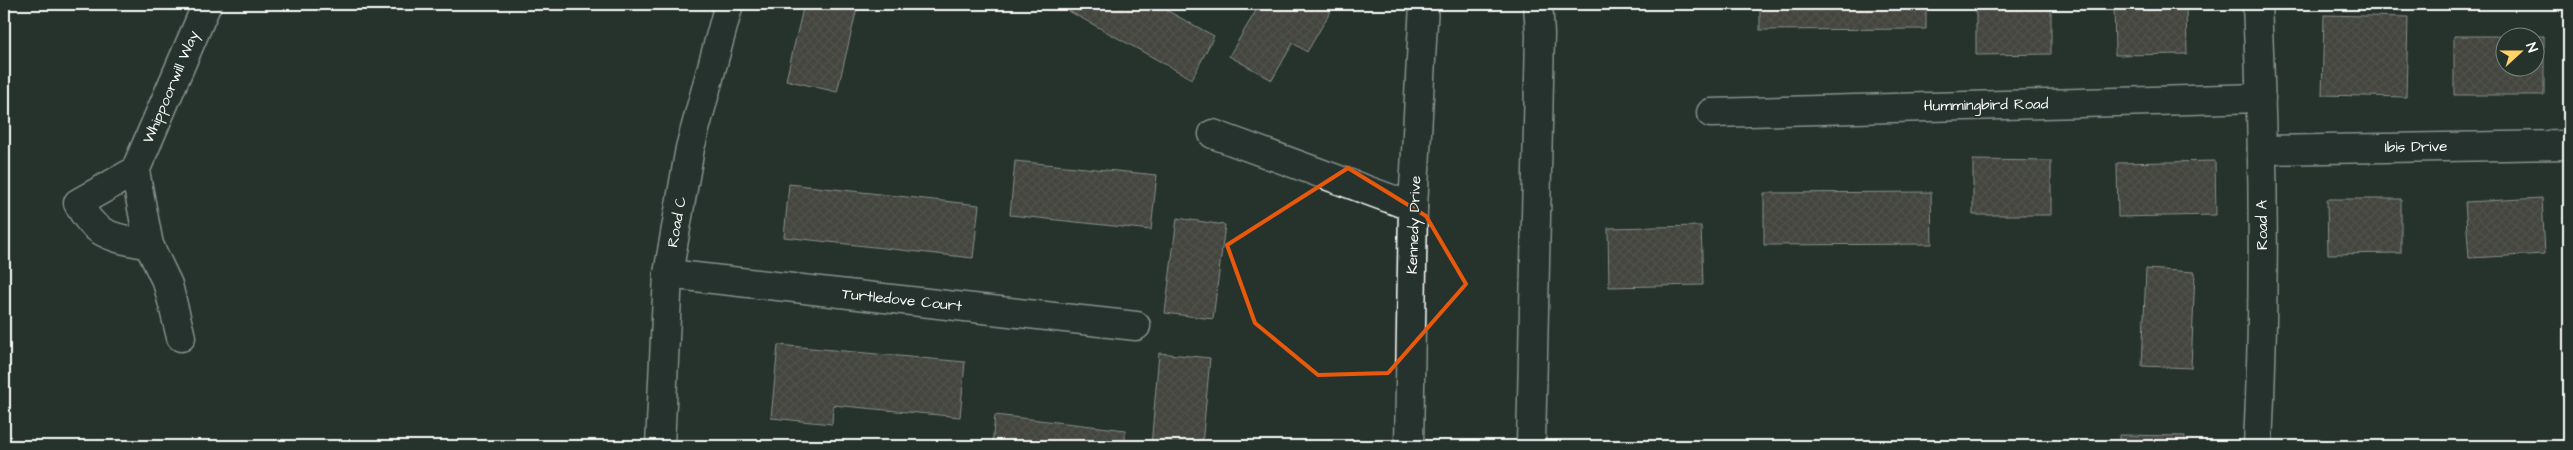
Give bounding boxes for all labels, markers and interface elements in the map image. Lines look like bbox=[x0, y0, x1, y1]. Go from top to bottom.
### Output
street label: Whippoorwill Way bbox=[138, 27, 205, 147]
north arrow bbox=[2496, 28, 2546, 78]
text: N bbox=[2520, 40, 2542, 56]
street label: Hummingbird Road bbox=[1923, 93, 2049, 118]
street label: Ibis Drive bbox=[2384, 136, 2448, 158]
street label: Kennedy Drive bbox=[1402, 175, 1427, 275]
street label: Road C bbox=[662, 195, 692, 249]
street label: Road A bbox=[2252, 200, 2273, 250]
street label: Turtledove Court bbox=[841, 283, 963, 317]

